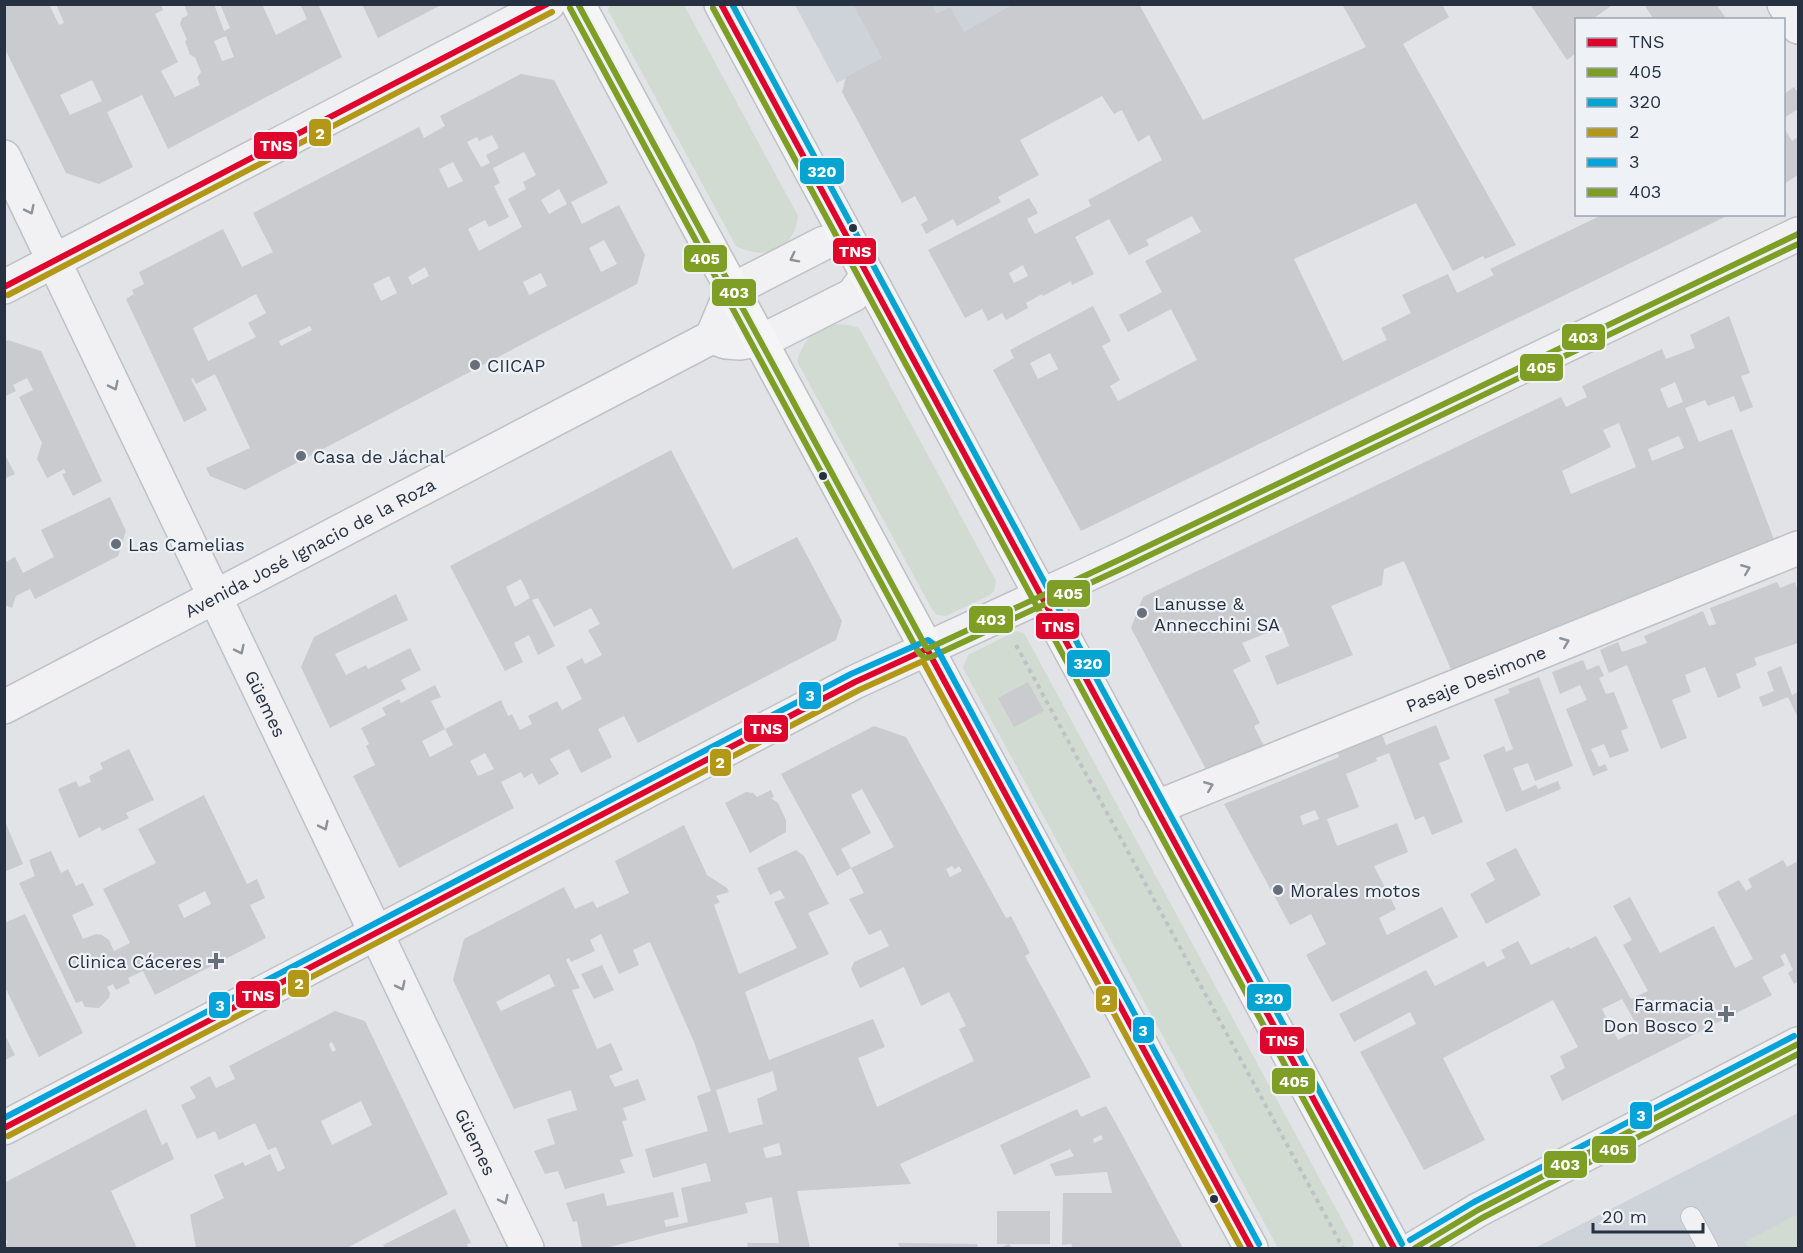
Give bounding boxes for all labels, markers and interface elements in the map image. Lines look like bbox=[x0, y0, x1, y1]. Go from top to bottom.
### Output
legend bbox=[1575, 18, 1785, 216]
text: TNS bbox=[1629, 31, 1665, 52]
text: 405 bbox=[1629, 61, 1662, 82]
text: 320 bbox=[1629, 91, 1661, 112]
line badge: 2 bbox=[308, 118, 332, 147]
text: 2 bbox=[1629, 121, 1640, 142]
text: 2 bbox=[315, 124, 325, 143]
line badge: TNS bbox=[253, 131, 298, 160]
text: TNS bbox=[260, 136, 292, 155]
text: 3 bbox=[1629, 151, 1640, 172]
line badge: 320 bbox=[799, 157, 845, 185]
text: 320 bbox=[807, 162, 837, 181]
text: 403 bbox=[1629, 181, 1661, 202]
one-way arrow bbox=[22, 204, 34, 215]
unlabelled marker bbox=[847, 222, 859, 234]
line badge: TNS bbox=[832, 237, 877, 265]
text: TNS bbox=[839, 242, 871, 261]
line badge: 405 bbox=[683, 244, 728, 273]
text: 405 bbox=[690, 249, 720, 268]
one-way arrow bbox=[790, 251, 801, 262]
line badge: 403 bbox=[711, 278, 757, 307]
text: 403 bbox=[719, 283, 749, 302]
line badge: 403 bbox=[1561, 323, 1606, 351]
text: 403 bbox=[1568, 328, 1598, 347]
line badge: 405 bbox=[1519, 353, 1564, 382]
place label: CIICAP bbox=[487, 355, 545, 376]
marker: CIICAP bbox=[468, 358, 482, 372]
text: 405 bbox=[1526, 358, 1556, 377]
one-way arrow bbox=[107, 380, 118, 391]
place label: Casa de Jáchal bbox=[313, 446, 446, 467]
marker: Casa de Jáchal bbox=[294, 449, 308, 463]
unlabelled marker bbox=[817, 470, 829, 482]
street label: Avenida José Ignacio de la Roza bbox=[181, 473, 439, 621]
place label: Las Camelias bbox=[128, 534, 245, 555]
marker: Las Camelias bbox=[109, 537, 123, 551]
one-way arrow bbox=[1740, 564, 1751, 576]
line badge: 405 bbox=[1046, 579, 1091, 608]
text: 405 bbox=[1053, 584, 1083, 603]
place label: Lanusse & Annecchini SA bbox=[1154, 593, 1280, 635]
line badge: 403 bbox=[968, 605, 1014, 634]
marker: Lanusse & Annecchini SA bbox=[1135, 606, 1149, 620]
text: 403 bbox=[976, 610, 1006, 629]
line badge: TNS bbox=[1035, 612, 1080, 640]
text: TNS bbox=[1042, 617, 1074, 636]
one-way arrow bbox=[1559, 637, 1570, 649]
street label: Pasaje Desimone bbox=[1403, 641, 1549, 716]
one-way arrow bbox=[233, 643, 245, 654]
line badge: 320 bbox=[1066, 649, 1111, 678]
text: 320 bbox=[1073, 654, 1103, 673]
street label: Güemes bbox=[241, 667, 291, 740]
line badge: 3 bbox=[798, 681, 822, 710]
text: 3 bbox=[805, 686, 815, 705]
line badge: TNS bbox=[743, 714, 789, 743]
text: TNS bbox=[750, 719, 782, 738]
line badge: 2 bbox=[709, 748, 732, 777]
text: 2 bbox=[715, 753, 725, 772]
one-way arrow bbox=[1203, 781, 1214, 793]
one-way arrow bbox=[317, 819, 329, 830]
place label: Morales motos bbox=[1290, 880, 1420, 901]
marker: Morales motos bbox=[1271, 883, 1285, 897]
place label: Clinica Cáceres bbox=[68, 951, 202, 972]
marker: Clinica Cáceres bbox=[207, 952, 225, 970]
line badge: 2 bbox=[287, 969, 310, 998]
text: 2 bbox=[294, 974, 304, 993]
line badge: TNS bbox=[235, 980, 281, 1009]
one-way arrow bbox=[394, 980, 406, 991]
line badge: 320 bbox=[1246, 983, 1292, 1012]
line badge: 2 bbox=[1095, 985, 1118, 1013]
text: TNS bbox=[242, 986, 274, 1005]
text: 320 bbox=[1254, 989, 1284, 1008]
text: 2 bbox=[1101, 990, 1111, 1009]
line badge: 3 bbox=[208, 991, 231, 1019]
place label: Farmacia Don Bosco 2 bbox=[1603, 994, 1714, 1036]
text: 3 bbox=[215, 996, 225, 1015]
marker: Farmacia Don Bosco 2 bbox=[1719, 1007, 1733, 1021]
line badge: 3 bbox=[1132, 1016, 1155, 1044]
text: 3 bbox=[1138, 1021, 1148, 1040]
line badge: TNS bbox=[1259, 1026, 1305, 1055]
text: TNS bbox=[1266, 1031, 1298, 1050]
line badge: 405 bbox=[1271, 1067, 1316, 1095]
text: 405 bbox=[1279, 1072, 1309, 1091]
line badge: 3 bbox=[1629, 1101, 1653, 1130]
street label: Güemes bbox=[451, 1105, 501, 1179]
text: 3 bbox=[1636, 1106, 1646, 1125]
line badge: 405 bbox=[1591, 1135, 1637, 1164]
text: 405 bbox=[1599, 1140, 1629, 1159]
line badge: 403 bbox=[1543, 1150, 1588, 1179]
text: 403 bbox=[1550, 1155, 1580, 1174]
one-way arrow bbox=[496, 1193, 508, 1204]
unlabelled marker bbox=[1208, 1193, 1220, 1205]
scale bar bbox=[1593, 1196, 1702, 1234]
text: 20 m bbox=[1602, 1206, 1647, 1227]

